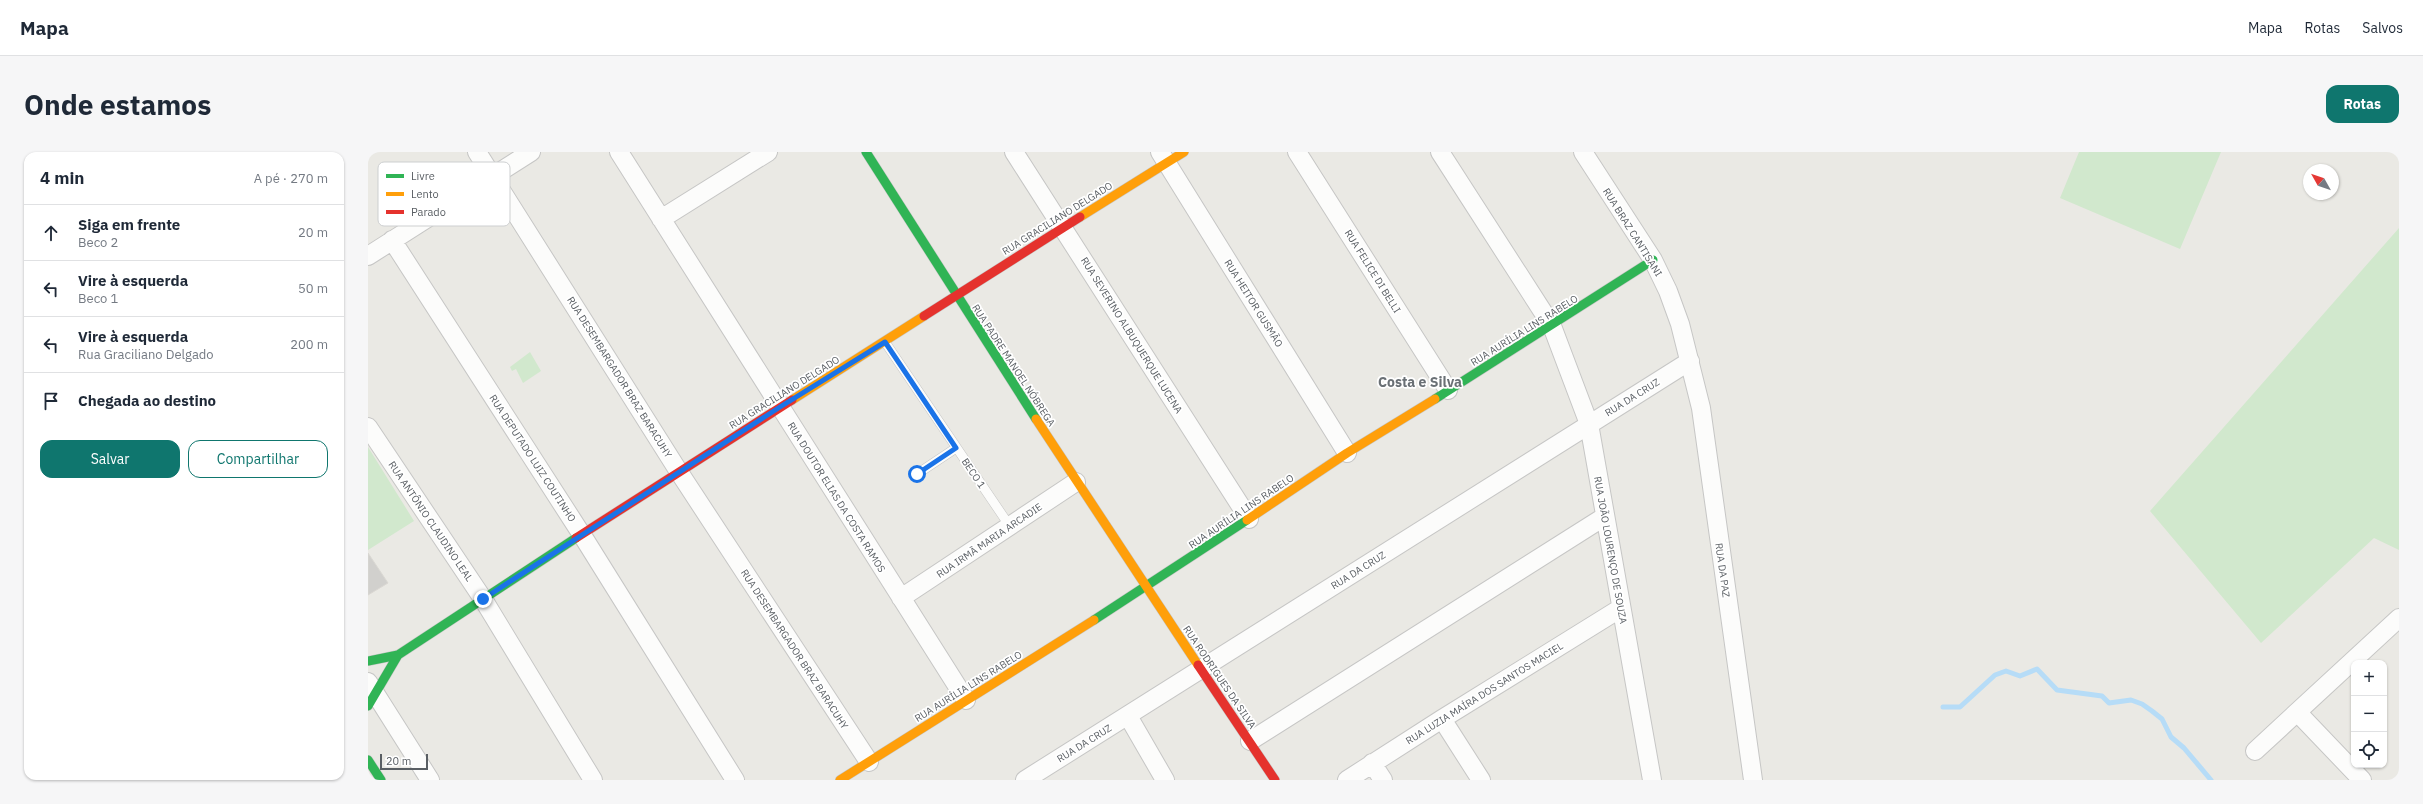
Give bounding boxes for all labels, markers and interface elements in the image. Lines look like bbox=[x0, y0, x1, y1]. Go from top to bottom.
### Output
text: Mapa bbox=[20, 16, 69, 40]
text: Mapa bbox=[2248, 19, 2282, 37]
text: Rotas bbox=[2304, 19, 2340, 37]
text: Salvos bbox=[2362, 19, 2403, 37]
button: Rotas bbox=[2326, 85, 2399, 123]
text: Onde estamos bbox=[24, 86, 211, 123]
legend bbox=[378, 162, 510, 226]
north arrow bbox=[2303, 164, 2339, 200]
text: 4 min bbox=[40, 167, 84, 189]
text: Livre bbox=[411, 169, 435, 183]
text: A pé · 270 m bbox=[254, 170, 328, 187]
street label: RUA GRACILIANO DELGADO bbox=[1000, 179, 1115, 258]
street label: RUA BRAZ CANTISANI bbox=[1600, 186, 1665, 279]
text: Lento bbox=[411, 187, 439, 201]
text: Parado bbox=[411, 205, 446, 219]
text: Siga em frente bbox=[78, 215, 180, 234]
icon: ahead bbox=[40, 222, 62, 244]
text: 20 m bbox=[298, 224, 328, 241]
street label: RUA FELICE DI BELLI bbox=[1342, 227, 1404, 315]
text: Beco 2 bbox=[78, 234, 118, 251]
street label: RUA SEVERINO ALBUQUERQUE LUCENA bbox=[1078, 255, 1186, 416]
street label: RUA HEITOR GUSMÃO bbox=[1221, 257, 1286, 349]
text: Vire à esquerda bbox=[78, 271, 188, 290]
icon: left bbox=[40, 278, 62, 300]
text: 50 m bbox=[298, 280, 328, 297]
text: Beco 1 bbox=[78, 290, 118, 307]
street label: RUA AURÍLIA LINS RABELO bbox=[1468, 292, 1580, 369]
street label: RUA DESEMBARGADOR BRAZ BARACUHY bbox=[564, 294, 675, 460]
street label: RUA PADRE MANOEL NÓBREGA bbox=[969, 302, 1058, 429]
text: Vire à esquerda bbox=[78, 327, 188, 346]
icon: left bbox=[40, 334, 62, 356]
text: 200 m bbox=[290, 336, 328, 353]
text: Rua Graciliano Delgado bbox=[78, 346, 214, 363]
street label: RUA GRACILIANO DELGADO bbox=[727, 353, 842, 432]
district label: Costa e Silva bbox=[1378, 373, 1462, 391]
street label: RUA DA CRUZ bbox=[1602, 375, 1662, 419]
icon: arrive bbox=[40, 390, 62, 412]
text: Chegada ao destino bbox=[78, 391, 216, 410]
street label: RUA DEPUTADO LUIZ COUTINHO bbox=[486, 392, 579, 524]
street label: RUA DOUTOR ELIAS DA COSTA RAMOS bbox=[785, 420, 889, 575]
button: Salvar bbox=[40, 440, 180, 478]
button: Compartilhar bbox=[188, 440, 328, 478]
street label: BECO 1 bbox=[959, 456, 988, 491]
street label: RUA ANTÔNIO CLAUDINO LEAL bbox=[385, 459, 476, 584]
route start bbox=[908, 465, 926, 483]
street label: RUA AURÍLIA LINS RABELO bbox=[1186, 471, 1296, 552]
street label: RUA JOÃO LOURENÇO DE SOUZA bbox=[1591, 475, 1630, 625]
street label: RUA IRMÃ MARIA ARCADIE bbox=[934, 500, 1045, 581]
street label: RUA DA PAZ bbox=[1712, 542, 1733, 598]
street label: RUA DA CRUZ bbox=[1328, 548, 1388, 592]
street label: RUA DESEMBARGADOR BRAZ BARACUHY bbox=[738, 567, 851, 732]
route end bbox=[474, 590, 492, 608]
street label: RUA RODRIGUES DA SILVA bbox=[1180, 623, 1259, 732]
street label: RUA LUZIA MAÍRA DOS SANTOS MACIEL bbox=[1403, 639, 1565, 747]
street label: RUA AURÍLIA LINS RABELO bbox=[912, 648, 1024, 725]
map controls bbox=[2351, 660, 2387, 768]
button: + bbox=[2351, 660, 2387, 696]
button: − bbox=[2351, 696, 2387, 732]
street label: RUA DA CRUZ bbox=[1054, 721, 1114, 765]
button: locate bbox=[2351, 732, 2387, 768]
scale bar bbox=[380, 752, 428, 771]
text: 20 m bbox=[386, 754, 411, 768]

